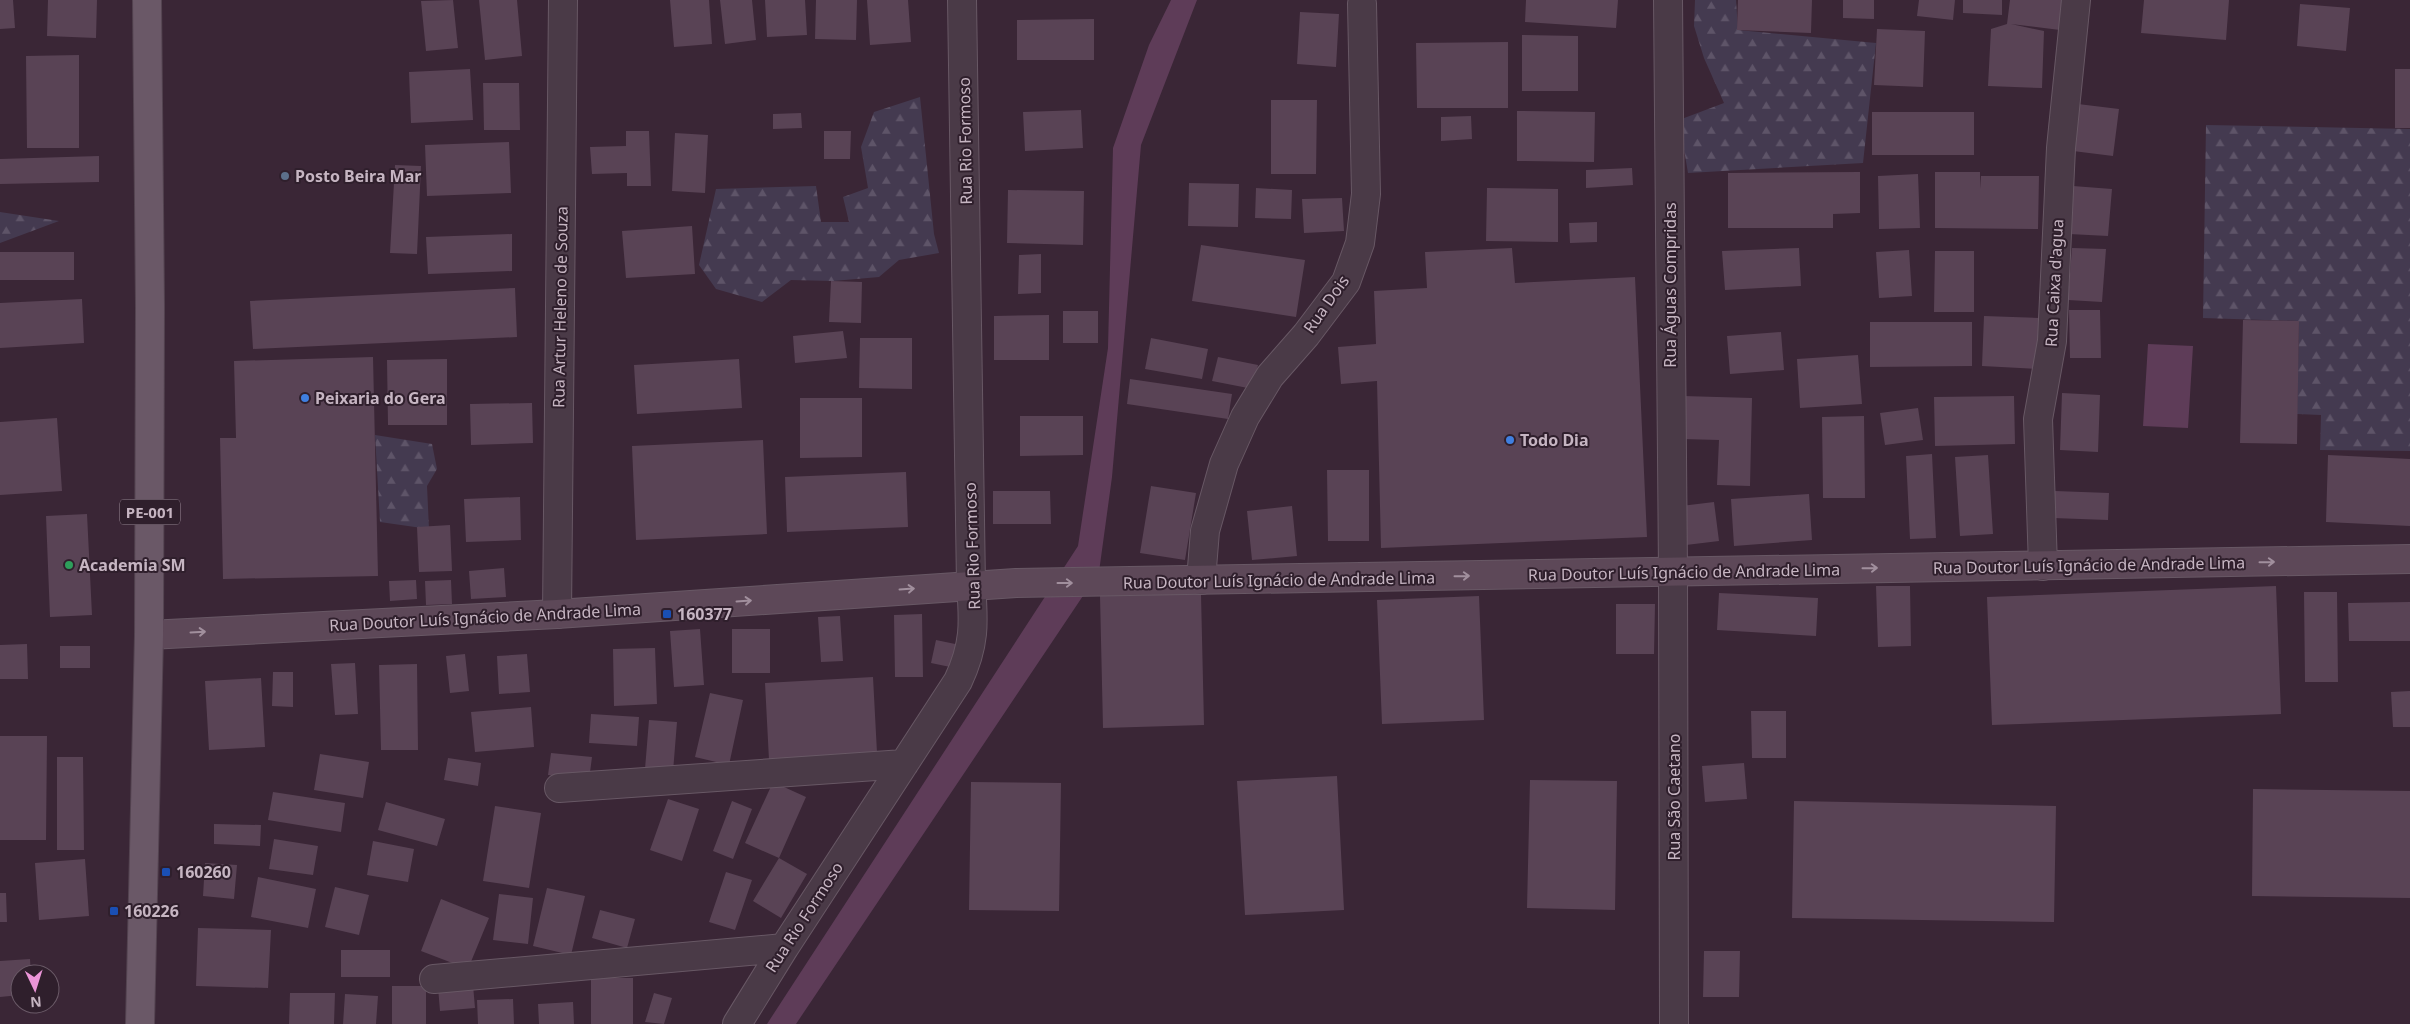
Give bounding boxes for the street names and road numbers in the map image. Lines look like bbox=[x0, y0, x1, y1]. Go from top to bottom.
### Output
street label: Rua Rio Formoso bbox=[953, 77, 977, 205]
street label: Rua Águas Compridas bbox=[1659, 202, 1681, 368]
street label: Rua Artur Heleno de Souza bbox=[547, 206, 573, 408]
street label: Rua Caixa d'agua bbox=[2040, 218, 2068, 348]
street label: Rua Dois bbox=[1298, 271, 1354, 337]
street label: Rua Rio Formoso bbox=[959, 482, 985, 610]
road number: PE-001 bbox=[120, 500, 180, 524]
street label: Rua Doutor Luís Ignácio de Andrade Lima bbox=[1933, 551, 2245, 579]
street label: Rua Doutor Luís Ignácio de Andrade Lima bbox=[1528, 558, 1840, 586]
street label: Rua Doutor Luís Ignácio de Andrade Lima bbox=[1123, 566, 1435, 594]
street label: Rua Doutor Luís Ignácio de Andrade Lima bbox=[329, 598, 641, 636]
street label: Rua São Caetano bbox=[1663, 733, 1685, 861]
street label: Rua Rio Formoso bbox=[760, 858, 848, 976]

